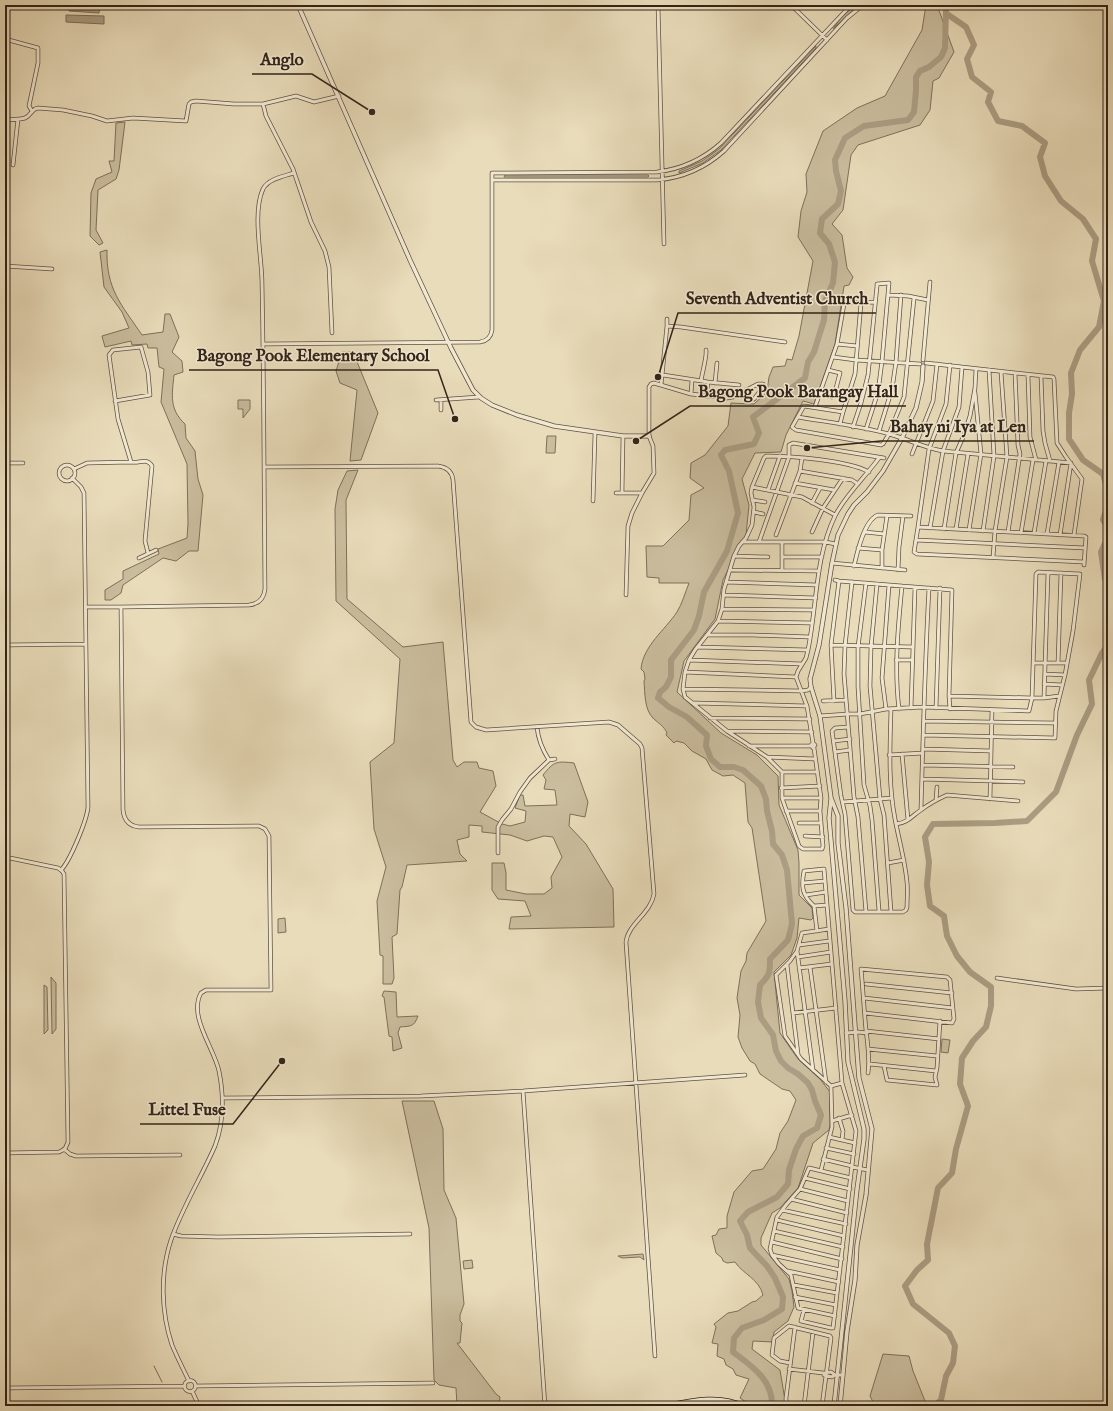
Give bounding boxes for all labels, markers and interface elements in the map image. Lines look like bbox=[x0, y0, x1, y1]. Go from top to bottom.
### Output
callout: Anglo bbox=[252, 45, 312, 74]
text: Anglo bbox=[259, 50, 304, 71]
callout: Seventh Adventist Church bbox=[678, 284, 876, 313]
text: Seventh Adventist Church bbox=[686, 289, 869, 310]
callout: Bagong Pook Elementary School bbox=[189, 341, 438, 370]
text: Bagong Pook Elementary School bbox=[197, 346, 430, 367]
callout: Bagong Pook Barangay Hall bbox=[690, 377, 906, 406]
text: Bagong Pook Barangay Hall bbox=[698, 382, 899, 403]
callout: Bahay ni Iya at Len bbox=[881, 412, 1034, 441]
text: Bahay ni Iya at Len bbox=[890, 417, 1026, 438]
callout: Littel Fuse bbox=[140, 1095, 233, 1124]
text: Littel Fuse bbox=[148, 1100, 226, 1121]

